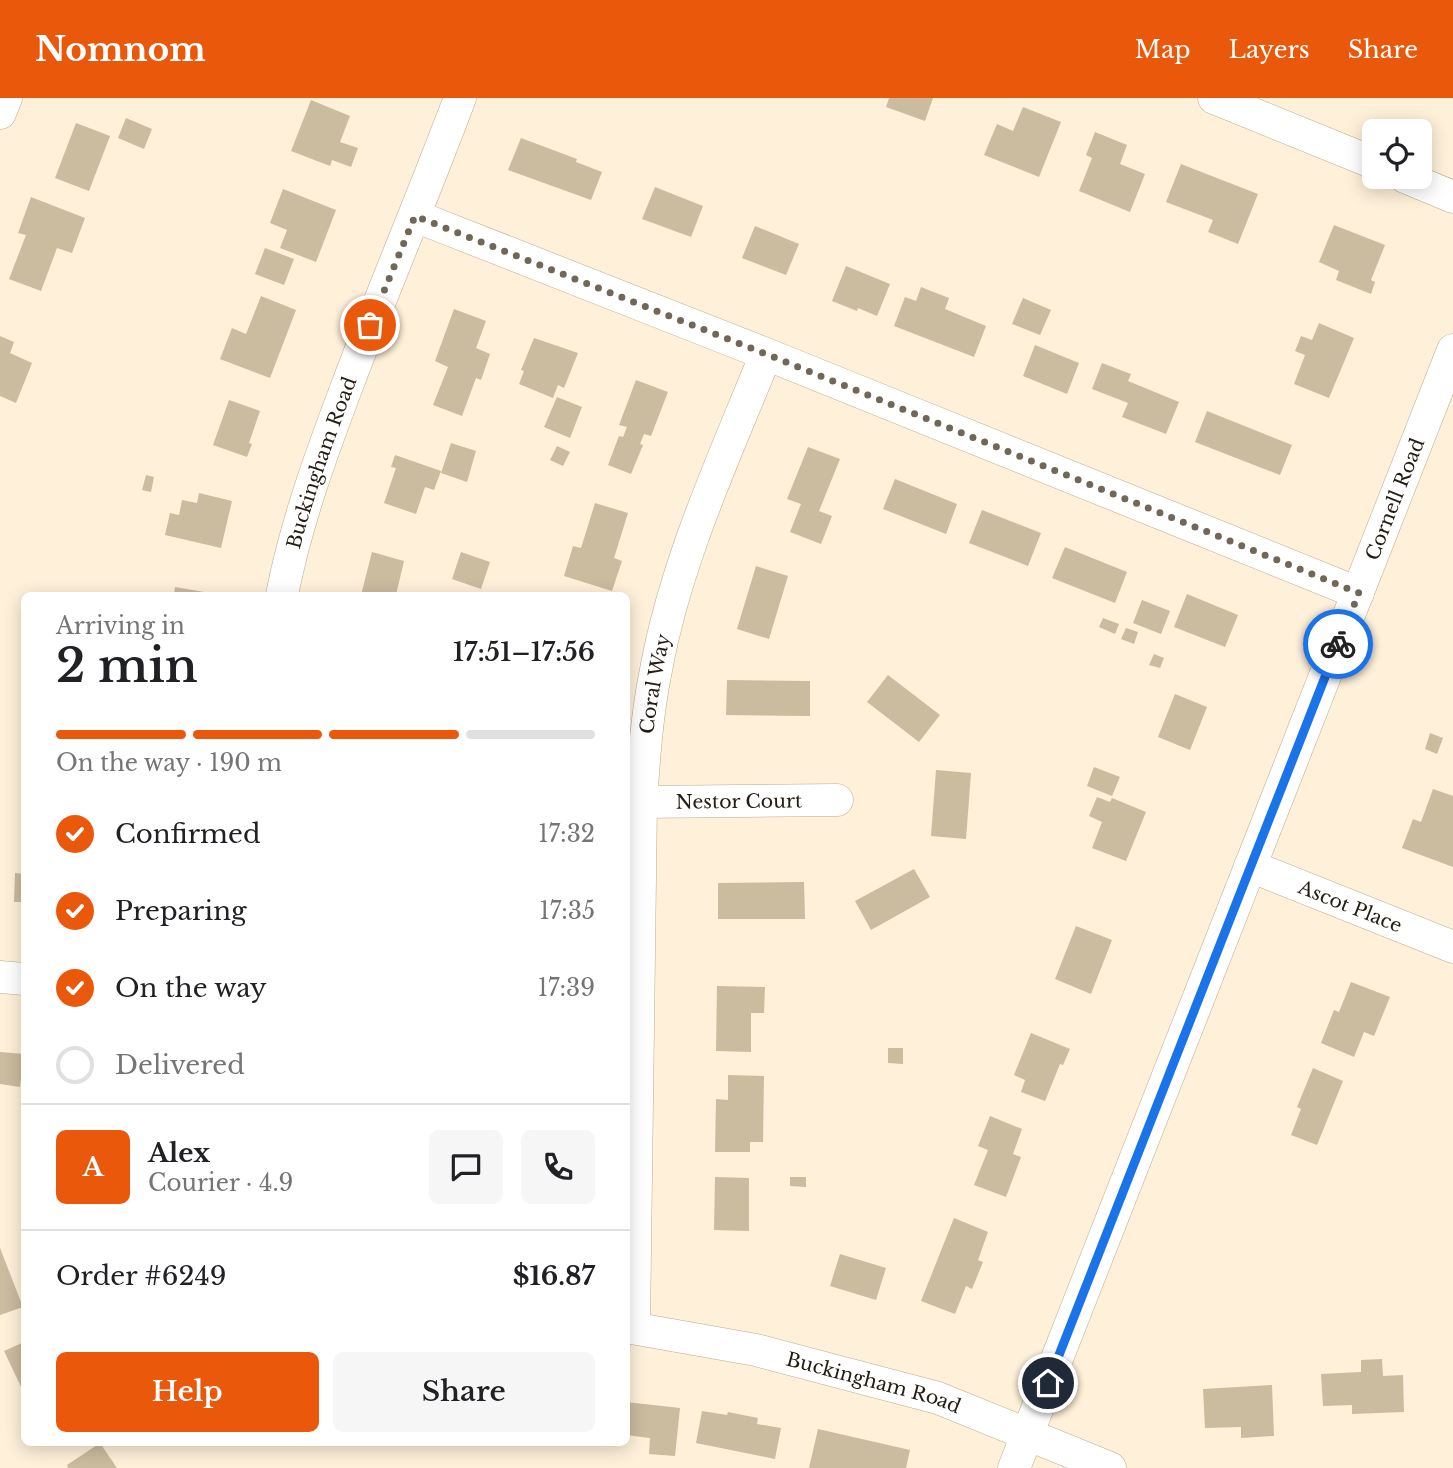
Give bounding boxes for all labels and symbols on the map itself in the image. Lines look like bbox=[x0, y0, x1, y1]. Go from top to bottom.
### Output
pin bbox=[340, 295, 400, 355]
street label: Buckingham Road bbox=[282, 373, 361, 551]
street label: Cornell Road bbox=[1360, 435, 1429, 563]
courier bbox=[1303, 609, 1373, 679]
street label: Coral Way bbox=[635, 632, 675, 735]
street label: Nestor Court bbox=[676, 789, 803, 813]
street label: Ascot Place bbox=[1294, 875, 1405, 937]
street label: Buckingham Road bbox=[784, 1347, 965, 1418]
pin bbox=[1018, 1353, 1078, 1413]

